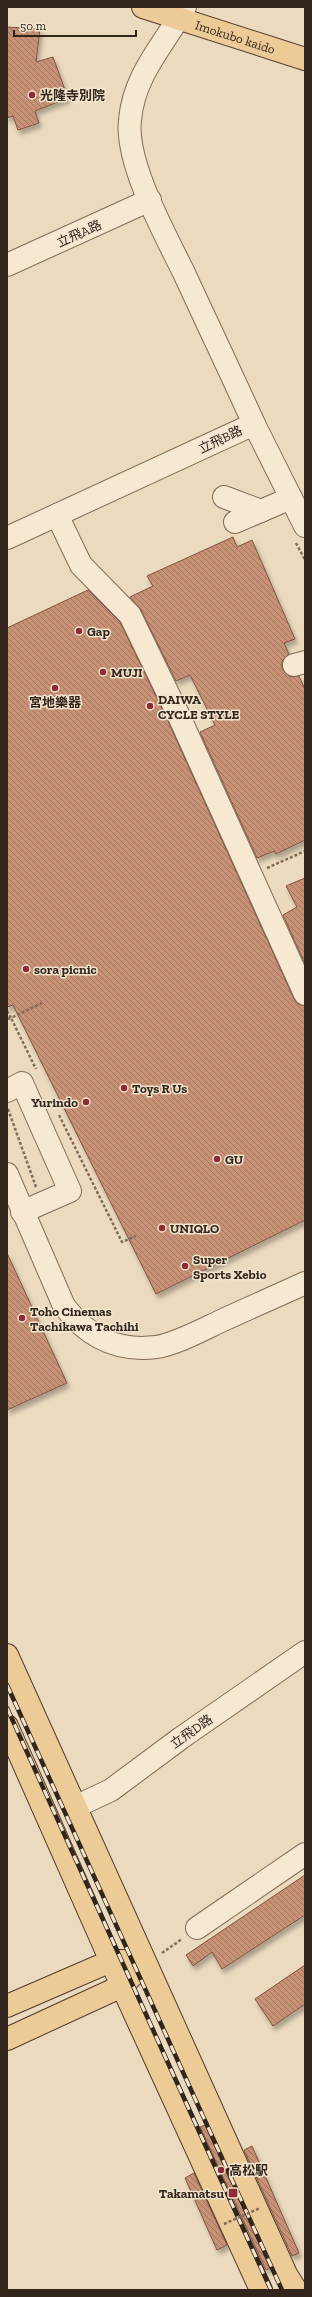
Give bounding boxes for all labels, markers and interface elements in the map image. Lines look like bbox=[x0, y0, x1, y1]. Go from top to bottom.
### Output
scale bar bbox=[14, 12, 136, 38]
street label: Imokubo kaido bbox=[193, 17, 277, 57]
text: 50 m bbox=[20, 19, 47, 33]
place label: 光隆寺別院 bbox=[40, 88, 105, 103]
marker: 光隆寺別院 bbox=[27, 90, 37, 100]
street label: 立飛A路 bbox=[54, 217, 104, 250]
street label: 立飛B路 bbox=[196, 423, 245, 456]
place label: Gap bbox=[87, 624, 110, 639]
marker: Gap bbox=[74, 626, 84, 636]
place label: MUJI bbox=[111, 665, 143, 680]
marker: MUJI bbox=[98, 667, 108, 677]
marker: 宮地樂器 bbox=[50, 683, 60, 693]
place label: DAIWA CYCLE STYLE bbox=[158, 692, 239, 722]
place label: 宮地樂器 bbox=[29, 695, 82, 710]
marker: DAIWA CYCLE STYLE bbox=[145, 701, 155, 711]
place label: sora picnic bbox=[34, 962, 97, 977]
marker: sora picnic bbox=[21, 964, 31, 974]
place label: Toys R Us bbox=[132, 1081, 187, 1096]
marker: Toys R Us bbox=[119, 1083, 129, 1093]
place label: Yurindo bbox=[31, 1095, 78, 1110]
marker: Yurindo bbox=[81, 1097, 91, 1107]
place label: GU bbox=[225, 1152, 243, 1167]
marker: GU bbox=[212, 1154, 222, 1164]
place label: UNIQLO bbox=[170, 1221, 219, 1236]
marker: UNIQLO bbox=[157, 1223, 167, 1233]
place label: Super Sports Xebio bbox=[193, 1252, 267, 1282]
marker: Super Sports Xebio bbox=[180, 1261, 190, 1271]
place label: Toho Cinemas Tachikawa Tachihi bbox=[30, 1304, 139, 1334]
marker: Toho Cinemas Tachikawa Tachihi bbox=[17, 1313, 27, 1323]
street label: 立飛D路 bbox=[167, 1711, 215, 1751]
place label: 高松駅 bbox=[229, 2163, 268, 2178]
marker: 高松駅 bbox=[216, 2165, 226, 2175]
place label: Takamatsu bbox=[159, 2186, 224, 2201]
marker: Takamatsu bbox=[227, 2187, 239, 2199]

